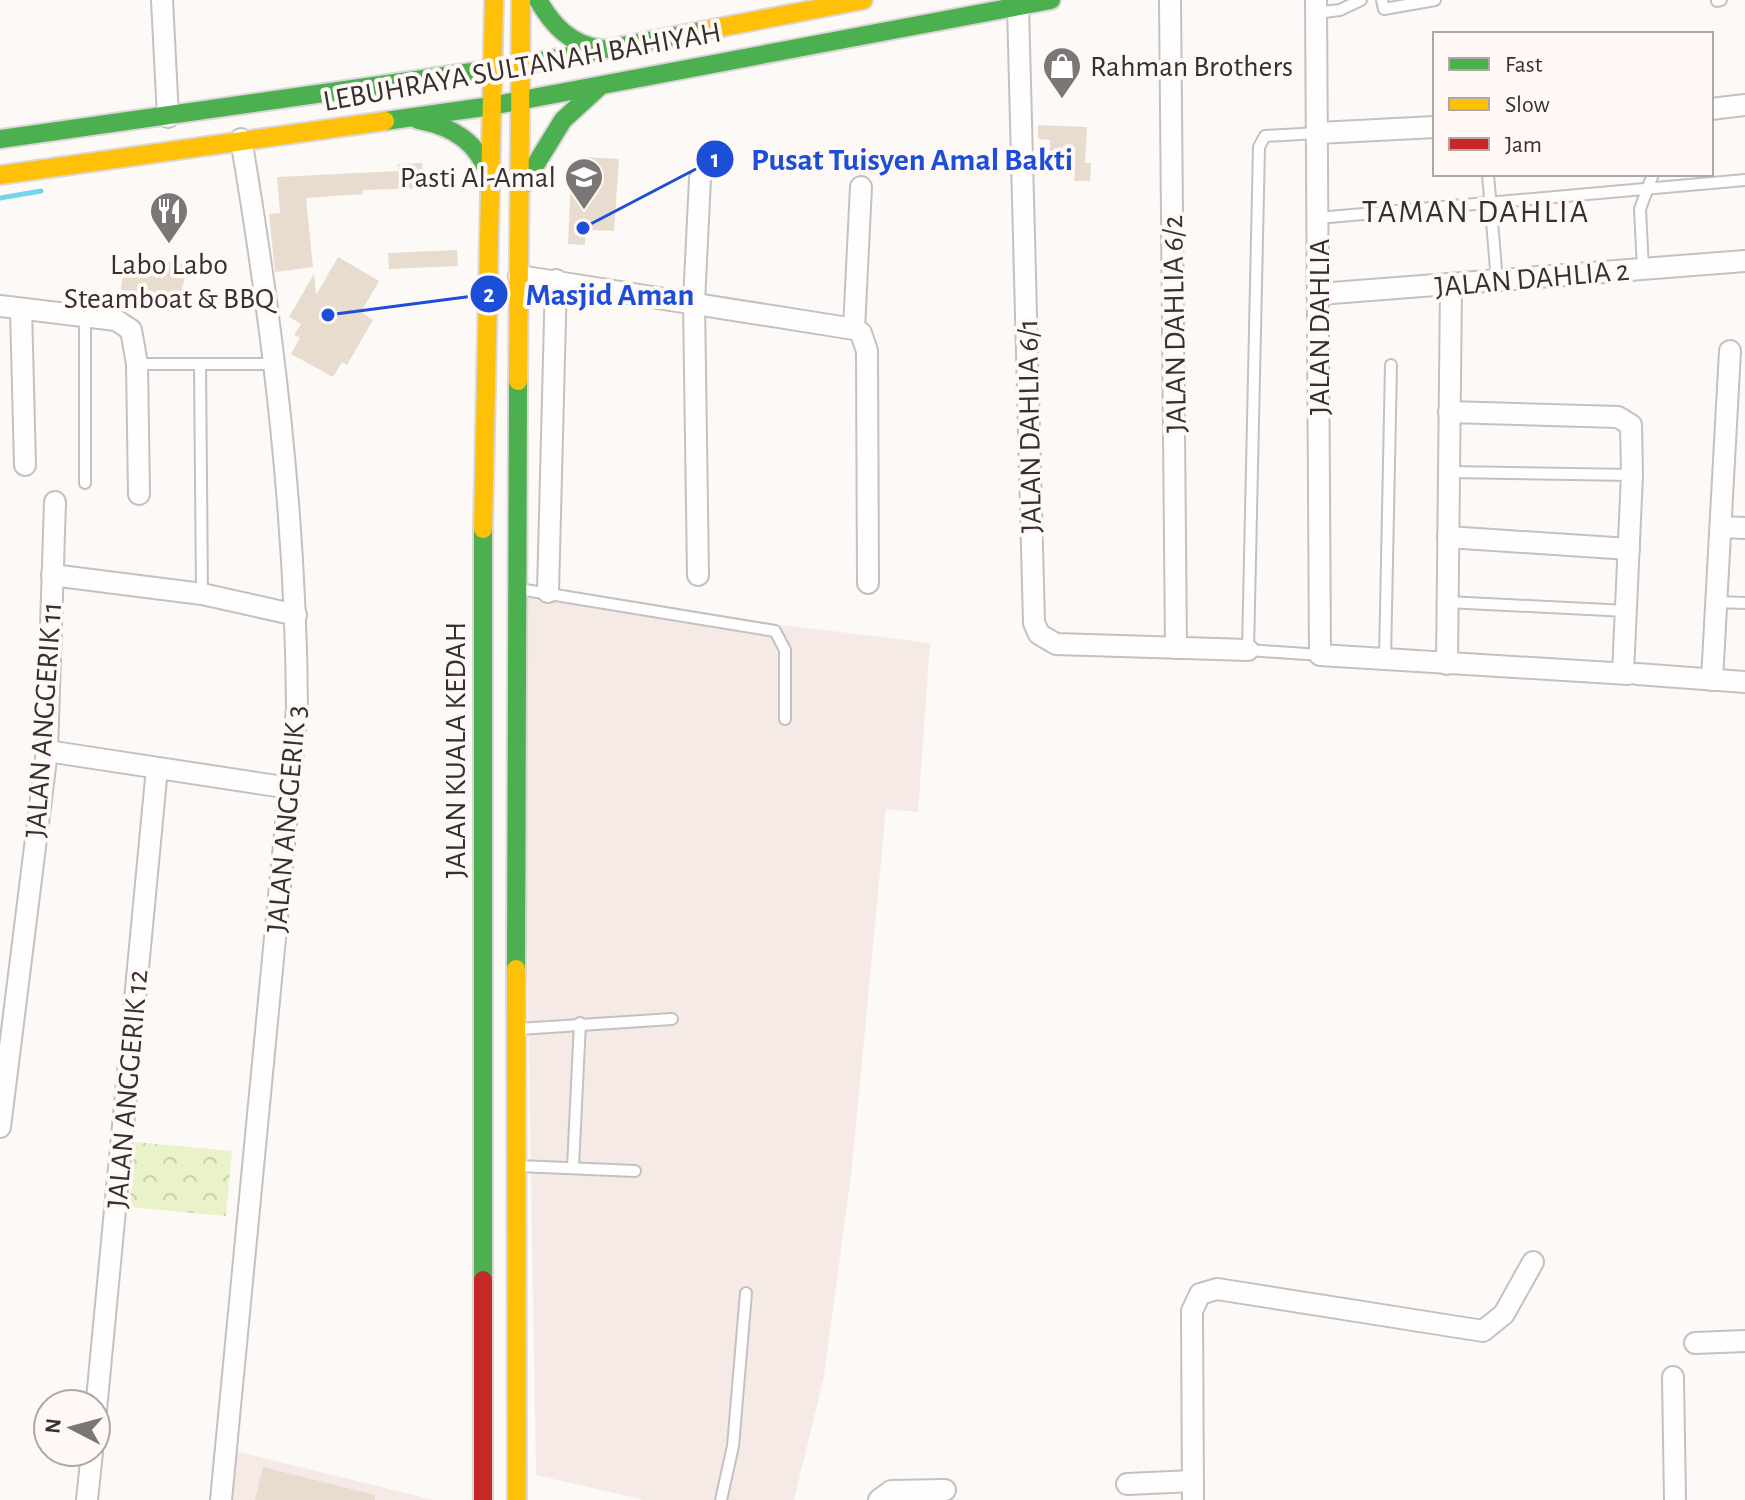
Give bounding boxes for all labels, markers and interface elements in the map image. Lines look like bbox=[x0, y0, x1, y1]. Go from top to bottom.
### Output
street label: LEBUHRAYA SULTANAH BAHIYAH bbox=[321, 17, 723, 117]
legend bbox=[1433, 32, 1713, 176]
shop icon: Rahman Brothers bbox=[1041, 45, 1083, 100]
place label: Rahman Brothers bbox=[1090, 52, 1293, 82]
text: Fast bbox=[1505, 53, 1543, 77]
text: Slow bbox=[1505, 93, 1550, 117]
callout: Pusat Tuisyen Amal Bakti bbox=[695, 131, 1089, 187]
text: Jam bbox=[1505, 133, 1542, 157]
text: Pusat Tuisyen Amal Bakti bbox=[751, 144, 1073, 176]
text: 1 bbox=[711, 148, 719, 172]
school or university icon: Pasti Al-Amal bbox=[563, 156, 605, 211]
place label: Pasti Al-Amal bbox=[400, 163, 556, 193]
restaurant icon: Labo Labo Steamboat & BBQ bbox=[148, 190, 190, 245]
district label: TAMAN DAHLIA bbox=[1362, 196, 1590, 228]
street label: JALAN DAHLIA 6/2 bbox=[1158, 215, 1192, 433]
street label: JALAN DAHLIA bbox=[1305, 239, 1335, 415]
place label: Labo Labo Steamboat & BBQ bbox=[64, 250, 277, 314]
street label: JALAN DAHLIA 2 bbox=[1434, 256, 1631, 302]
callout: Masjid Aman bbox=[469, 266, 710, 322]
text: Masjid Aman bbox=[526, 279, 694, 311]
text: 2 bbox=[483, 283, 495, 307]
street label: JALAN DAHLIA 6/1 bbox=[1013, 318, 1047, 534]
street label: JALAN ANGGERIK 11 bbox=[21, 601, 67, 839]
street label: JALAN KUALA KEDAH bbox=[441, 622, 471, 878]
street label: JALAN ANGGERIK 3 bbox=[262, 704, 312, 934]
street label: JALAN ANGGERIK 12 bbox=[103, 968, 153, 1210]
north arrow bbox=[32, 1388, 112, 1468]
text: N bbox=[41, 1417, 65, 1435]

